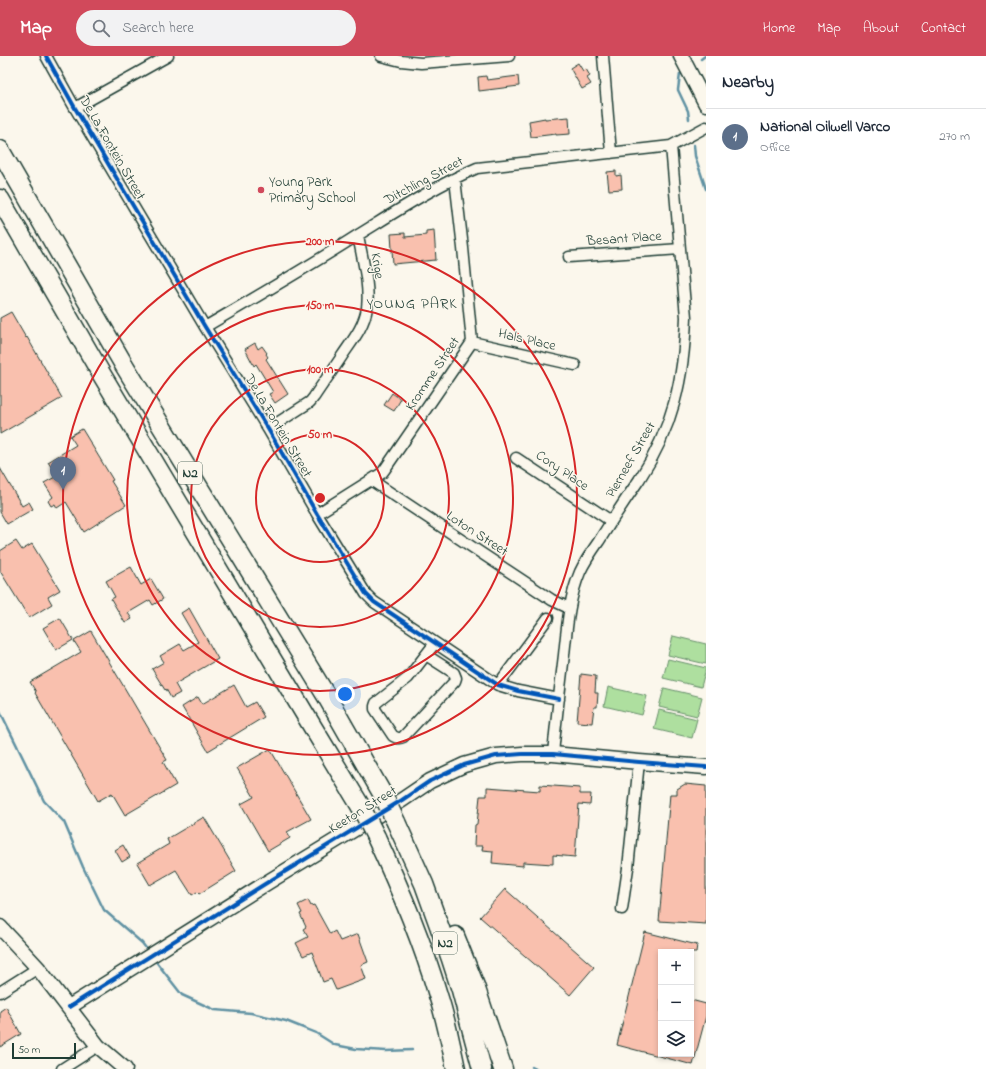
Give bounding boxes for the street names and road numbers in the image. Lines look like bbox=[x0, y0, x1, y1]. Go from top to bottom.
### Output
street label: De La Fontein Street bbox=[73, 91, 151, 204]
street label: Ditchling Street bbox=[380, 151, 468, 212]
street label: Besant Place bbox=[585, 226, 663, 252]
street label: Krige bbox=[364, 251, 390, 281]
street label: Hals Place bbox=[496, 323, 558, 357]
street label: Kromme Street bbox=[400, 333, 466, 415]
street label: De La Fontein Street bbox=[238, 369, 317, 482]
street label: Pierneef Street bbox=[601, 418, 662, 502]
street label: Cory Place bbox=[531, 445, 593, 498]
road number: N2 bbox=[178, 462, 202, 484]
street label: Loton Street bbox=[442, 506, 512, 562]
street label: Keeton Street bbox=[325, 781, 401, 839]
road number: N2 bbox=[433, 932, 457, 954]

